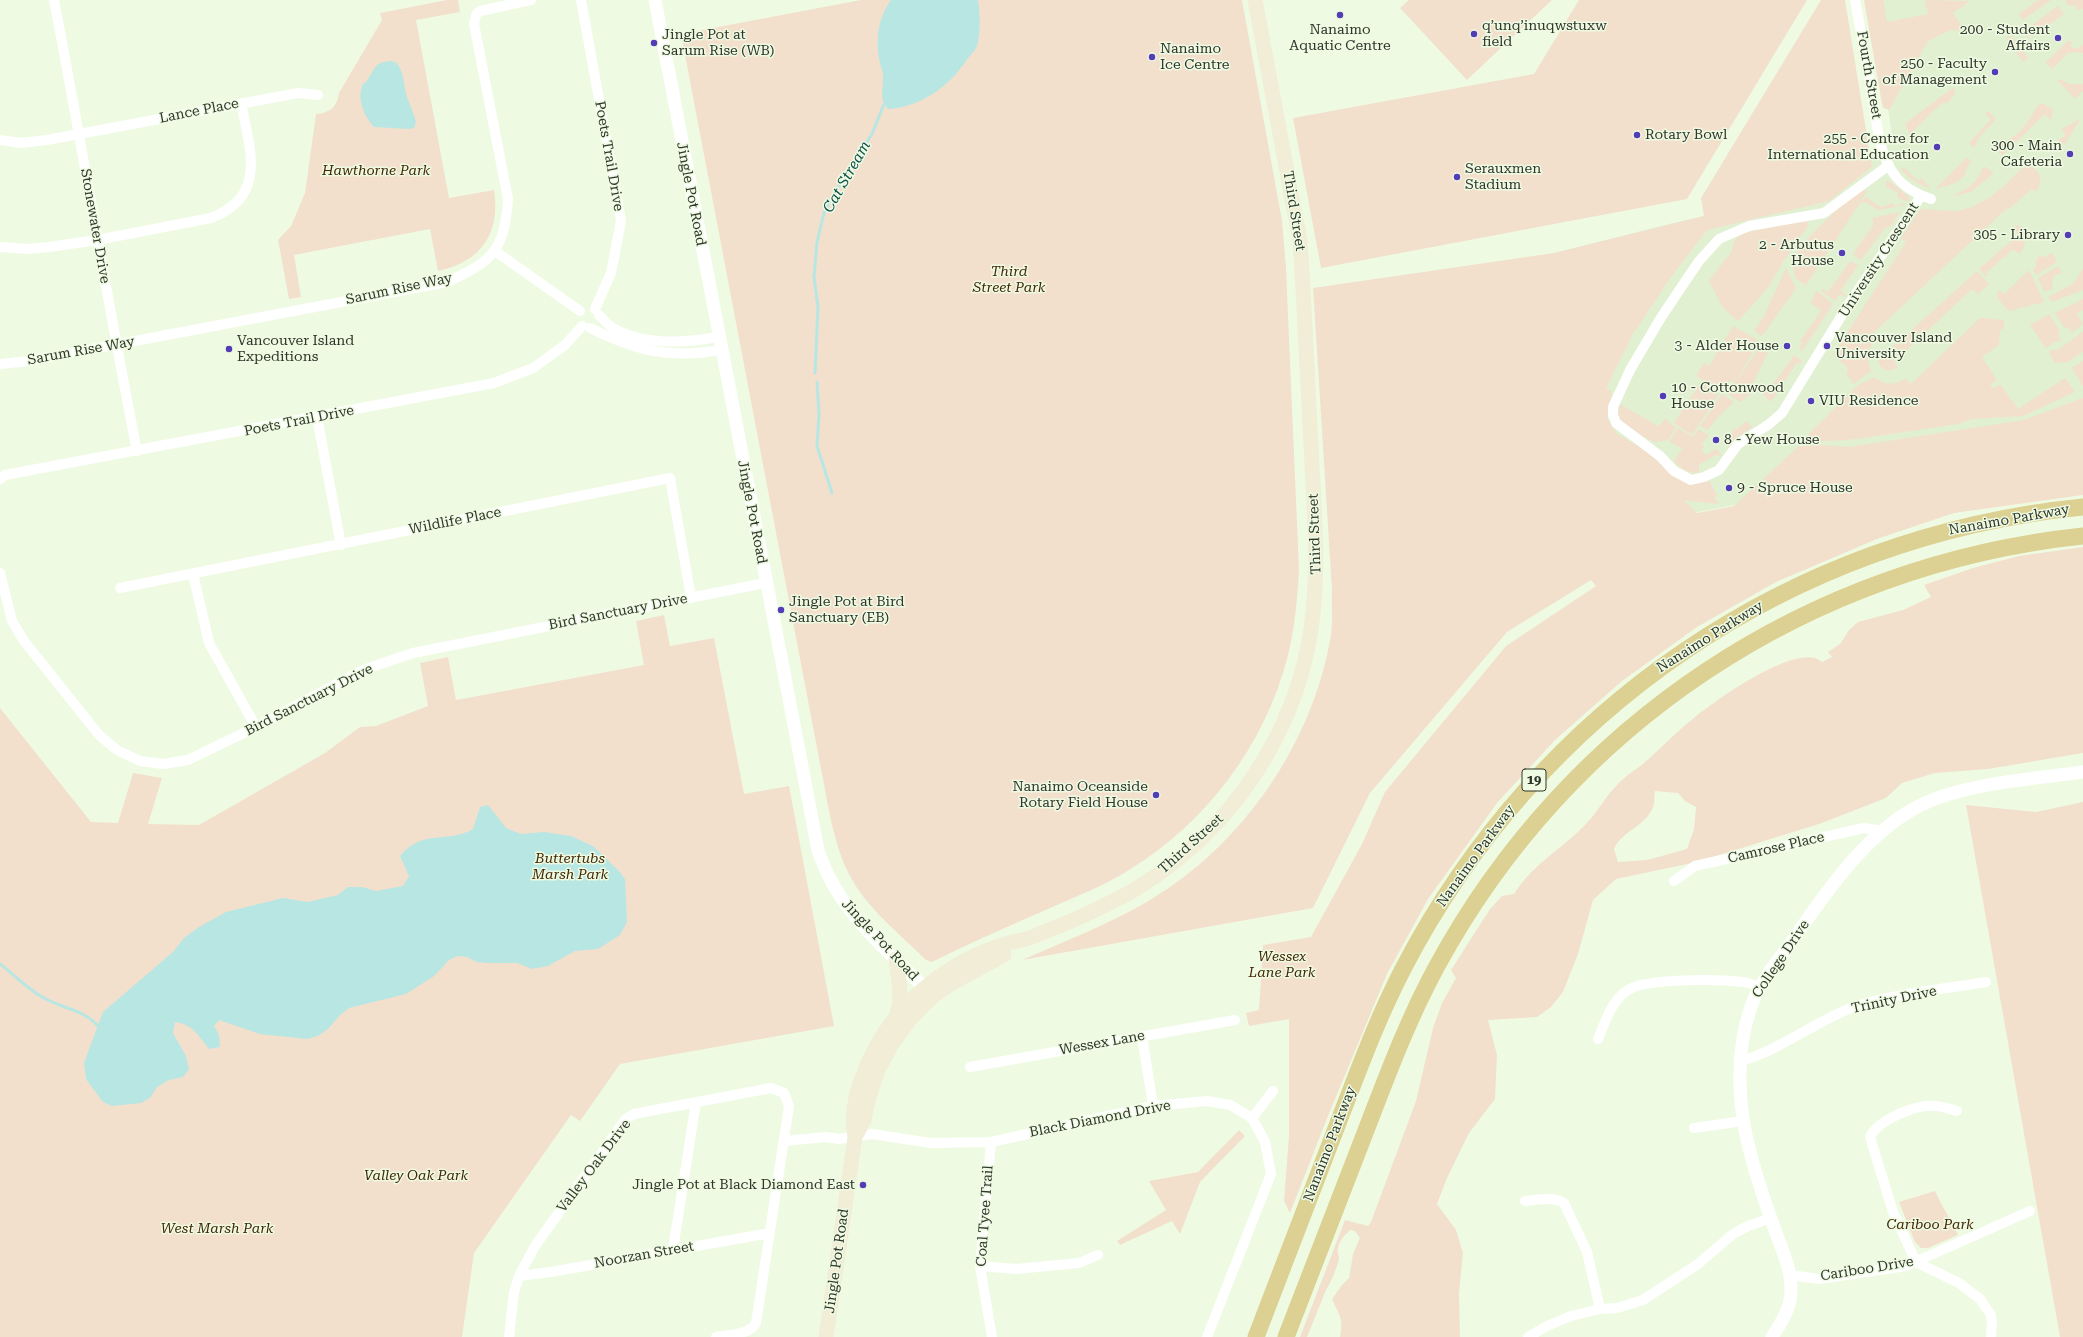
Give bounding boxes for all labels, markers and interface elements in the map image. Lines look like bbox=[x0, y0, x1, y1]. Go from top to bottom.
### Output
marker: Nanaimo Aquatic Centre bbox=[1335, 10, 1345, 20]
place label: q’unq’inuqwstuxw field bbox=[1482, 18, 1607, 50]
place label: Nanaimo Aquatic Centre bbox=[1289, 22, 1391, 54]
place label: 200 - Student Affairs bbox=[1960, 22, 2050, 54]
place label: Jingle Pot at Sarum Rise (WB) bbox=[662, 27, 774, 60]
marker: q’unq’inuqwstuxw field bbox=[1469, 29, 1479, 39]
street label: Fourth Street bbox=[1853, 30, 1885, 120]
marker: 200 - Student Affairs bbox=[2053, 33, 2063, 43]
marker: Jingle Pot at Sarum Rise (WB) bbox=[649, 38, 659, 48]
place label: Nanaimo Ice Centre bbox=[1160, 41, 1230, 74]
marker: Nanaimo Ice Centre bbox=[1147, 52, 1157, 62]
place label: 250 - Faculty of Management bbox=[1882, 56, 1987, 88]
marker: 250 - Faculty of Management bbox=[1990, 67, 2000, 77]
street label: Lance Place bbox=[158, 95, 240, 127]
street label: Poets Trail Drive bbox=[591, 100, 627, 212]
place label: Rotary Bowl bbox=[1645, 127, 1727, 143]
marker: Rotary Bowl bbox=[1632, 130, 1642, 140]
place label: 255 - Centre for International Education bbox=[1768, 131, 1929, 164]
water label: Cat Stream bbox=[819, 138, 875, 216]
place label: 300 - Main Cafeteria bbox=[1991, 138, 2062, 170]
street label: Jingle Pot Road bbox=[673, 141, 709, 247]
marker: 255 - Centre for International Education bbox=[1932, 142, 1942, 152]
marker: 300 - Main Cafeteria bbox=[2065, 149, 2075, 159]
place label: Serauxmen Stadium bbox=[1465, 161, 1541, 194]
park label: Hawthorne Park bbox=[322, 163, 430, 179]
street label: Stonewater Drive bbox=[77, 167, 113, 285]
street label: Third Street bbox=[1279, 170, 1309, 252]
marker: Serauxmen Stadium bbox=[1452, 172, 1462, 182]
street label: University Crescent bbox=[1836, 199, 1922, 321]
place label: 305 - Library bbox=[1974, 227, 2060, 243]
marker: 305 - Library bbox=[2063, 230, 2073, 240]
place label: 2 - Arbutus House bbox=[1759, 237, 1834, 270]
marker: 2 - Arbutus House bbox=[1837, 248, 1847, 258]
park label: Third Street Park bbox=[973, 264, 1045, 296]
street label: Sarum Rise Way bbox=[344, 270, 454, 308]
place label: Vancouver Island University bbox=[1835, 330, 1952, 362]
street label: Sarum Rise Way bbox=[26, 333, 136, 369]
place label: Vancouver Island Expeditions bbox=[237, 333, 354, 366]
place label: 3 - Alder House bbox=[1675, 338, 1779, 354]
marker: 3 - Alder House bbox=[1782, 341, 1792, 351]
marker: Vancouver Island University bbox=[1822, 341, 1832, 351]
marker: Vancouver Island Expeditions bbox=[224, 344, 234, 354]
place label: 10 - Cottonwood House bbox=[1671, 380, 1784, 412]
marker: 10 - Cottonwood House bbox=[1658, 391, 1668, 401]
place label: VIU Residence bbox=[1819, 393, 1918, 409]
marker: VIU Residence bbox=[1806, 396, 1816, 406]
street label: Poets Trail Drive bbox=[243, 402, 355, 440]
place label: 8 - Yew House bbox=[1724, 432, 1819, 448]
marker: 8 - Yew House bbox=[1711, 435, 1721, 445]
street label: Jingle Pot Road bbox=[734, 459, 770, 565]
place label: 9 - Spruce House bbox=[1737, 480, 1853, 496]
marker: 9 - Spruce House bbox=[1724, 483, 1734, 493]
street label: Third Street bbox=[1305, 493, 1325, 575]
street label: Nanaimo Parkway bbox=[1947, 501, 2071, 539]
street label: Wildlife Place bbox=[407, 504, 503, 538]
street label: Bird Sanctuary Drive bbox=[547, 590, 689, 634]
place label: Jingle Pot at Bird Sanctuary (EB) bbox=[789, 594, 905, 626]
street label: Nanaimo Parkway bbox=[1654, 598, 1766, 676]
marker: Jingle Pot at Bird Sanctuary (EB) bbox=[776, 605, 786, 615]
street label: Bird Sanctuary Drive bbox=[242, 660, 376, 740]
road number: 19 bbox=[1522, 769, 1546, 791]
place label: Nanaimo Oceanside Rotary Field House bbox=[1012, 779, 1148, 812]
marker: Nanaimo Oceanside Rotary Field House bbox=[1151, 790, 1161, 800]
street label: Nanaimo Parkway bbox=[1433, 802, 1519, 910]
street label: Third Street bbox=[1155, 811, 1227, 877]
street label: Camrose Place bbox=[1726, 829, 1826, 867]
park label: Buttertubs Marsh Park bbox=[532, 851, 608, 884]
street label: Jingle Pot Road bbox=[838, 896, 922, 984]
street label: College Drive bbox=[1749, 917, 1813, 1001]
park label: Wessex Lane Park bbox=[1249, 949, 1315, 982]
street label: Trinity Drive bbox=[1850, 983, 1938, 1017]
street label: Wessex Lane bbox=[1058, 1027, 1146, 1059]
street label: Nanaimo Parkway bbox=[1300, 1084, 1360, 1204]
street label: Black Diamond Drive bbox=[1028, 1097, 1172, 1141]
street label: Valley Oak Drive bbox=[554, 1116, 634, 1216]
street label: Coal Tyee Trail bbox=[973, 1165, 997, 1267]
park label: Valley Oak Park bbox=[364, 1168, 468, 1184]
place label: Jingle Pot at Black Diamond East bbox=[632, 1177, 855, 1193]
marker: Jingle Pot at Black Diamond East bbox=[858, 1180, 868, 1190]
street label: Jingle Pot Road bbox=[821, 1208, 853, 1314]
park label: Cariboo Park bbox=[1886, 1217, 1974, 1233]
park label: West Marsh Park bbox=[161, 1221, 273, 1237]
street label: Noorzan Street bbox=[593, 1238, 695, 1272]
street label: Cariboo Drive bbox=[1819, 1253, 1915, 1285]

